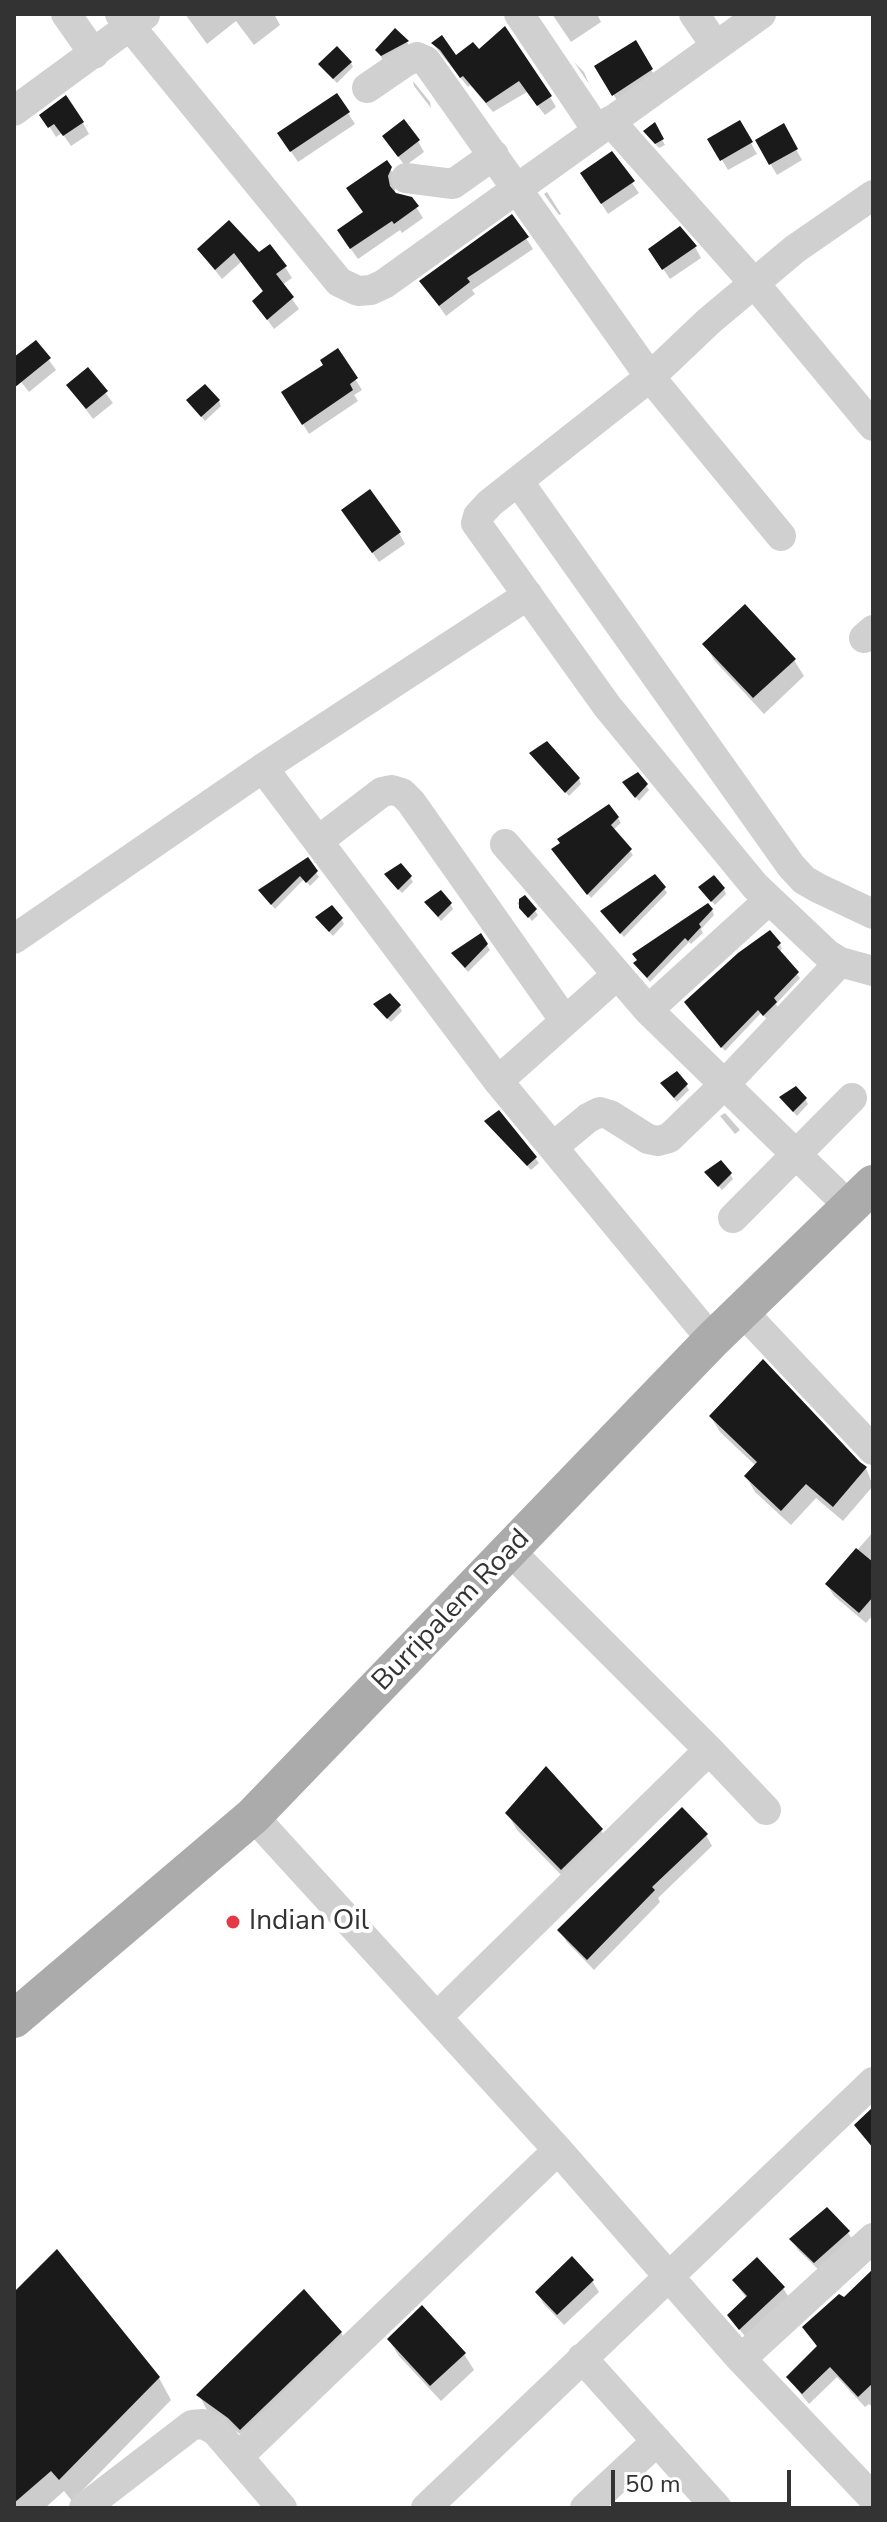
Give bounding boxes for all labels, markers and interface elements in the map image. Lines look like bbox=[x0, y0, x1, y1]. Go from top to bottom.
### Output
street label: Burripalem Road bbox=[366, 1523, 538, 1699]
place label: Indian Oil bbox=[249, 1905, 369, 1939]
marker: Indian Oil bbox=[224, 1913, 242, 1931]
scale bar bbox=[615, 2454, 795, 2504]
text: 50 m bbox=[625, 2468, 681, 2500]

